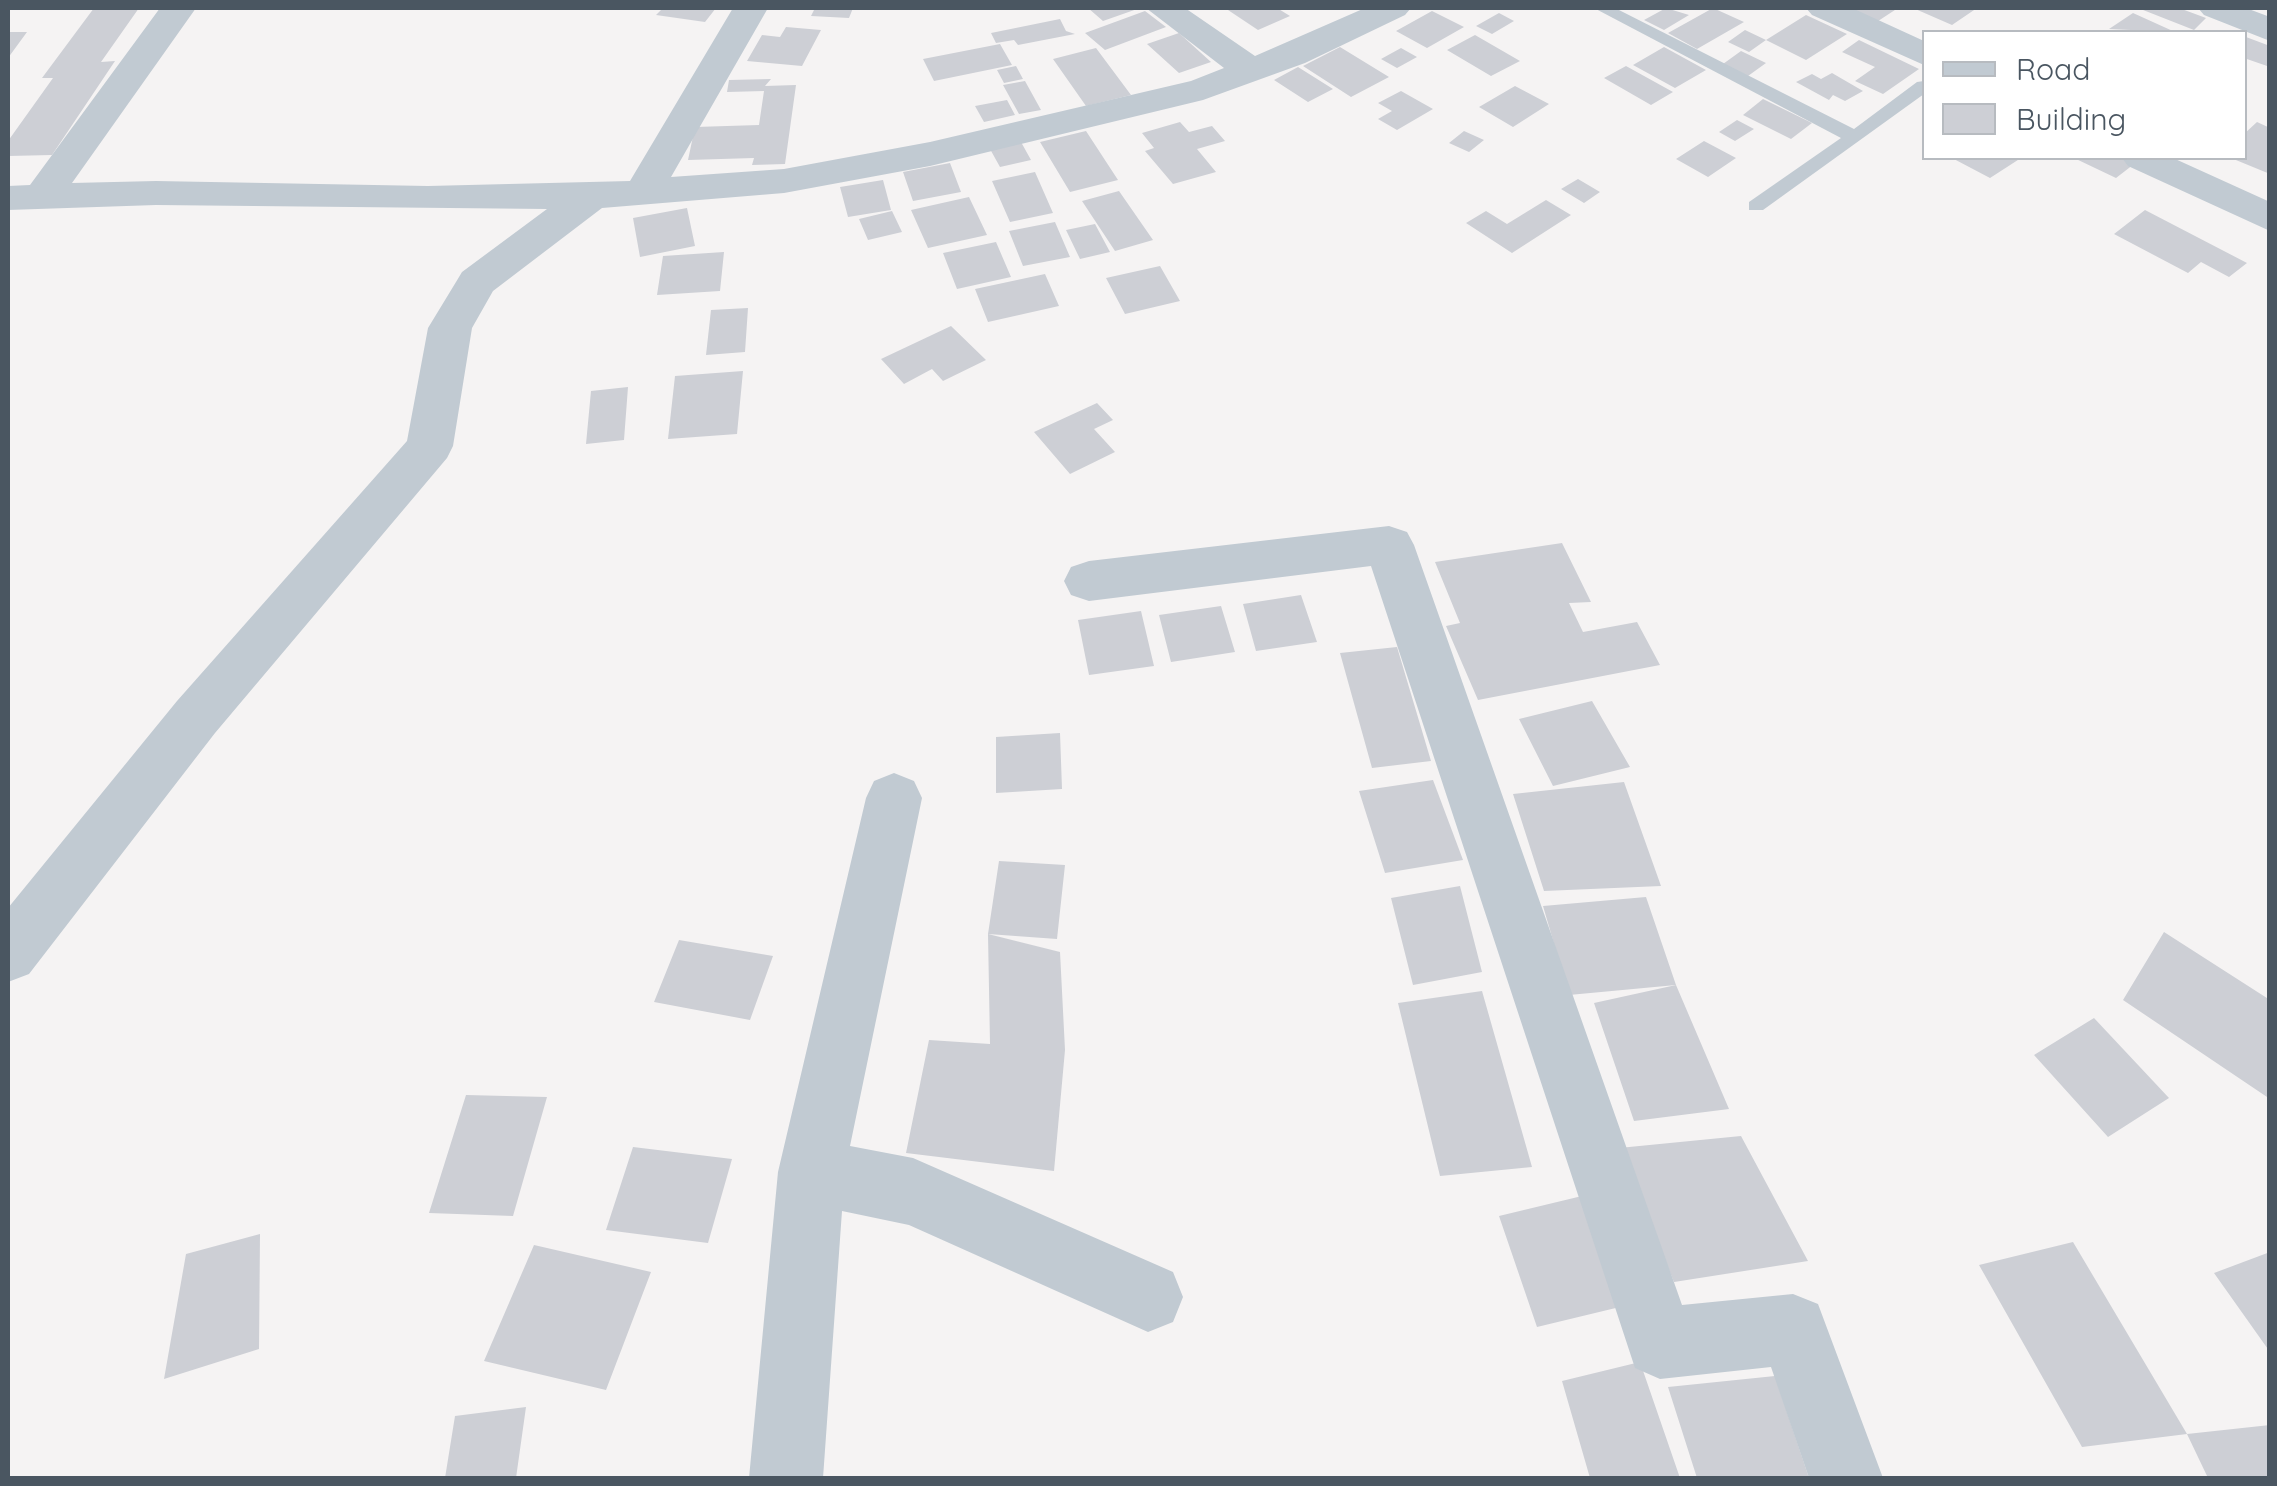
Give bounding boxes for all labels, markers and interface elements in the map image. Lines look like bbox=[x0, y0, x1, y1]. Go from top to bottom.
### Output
legend bbox=[1922, 30, 2247, 160]
text: Road bbox=[2016, 50, 2090, 88]
text: Building bbox=[2016, 100, 2126, 138]

